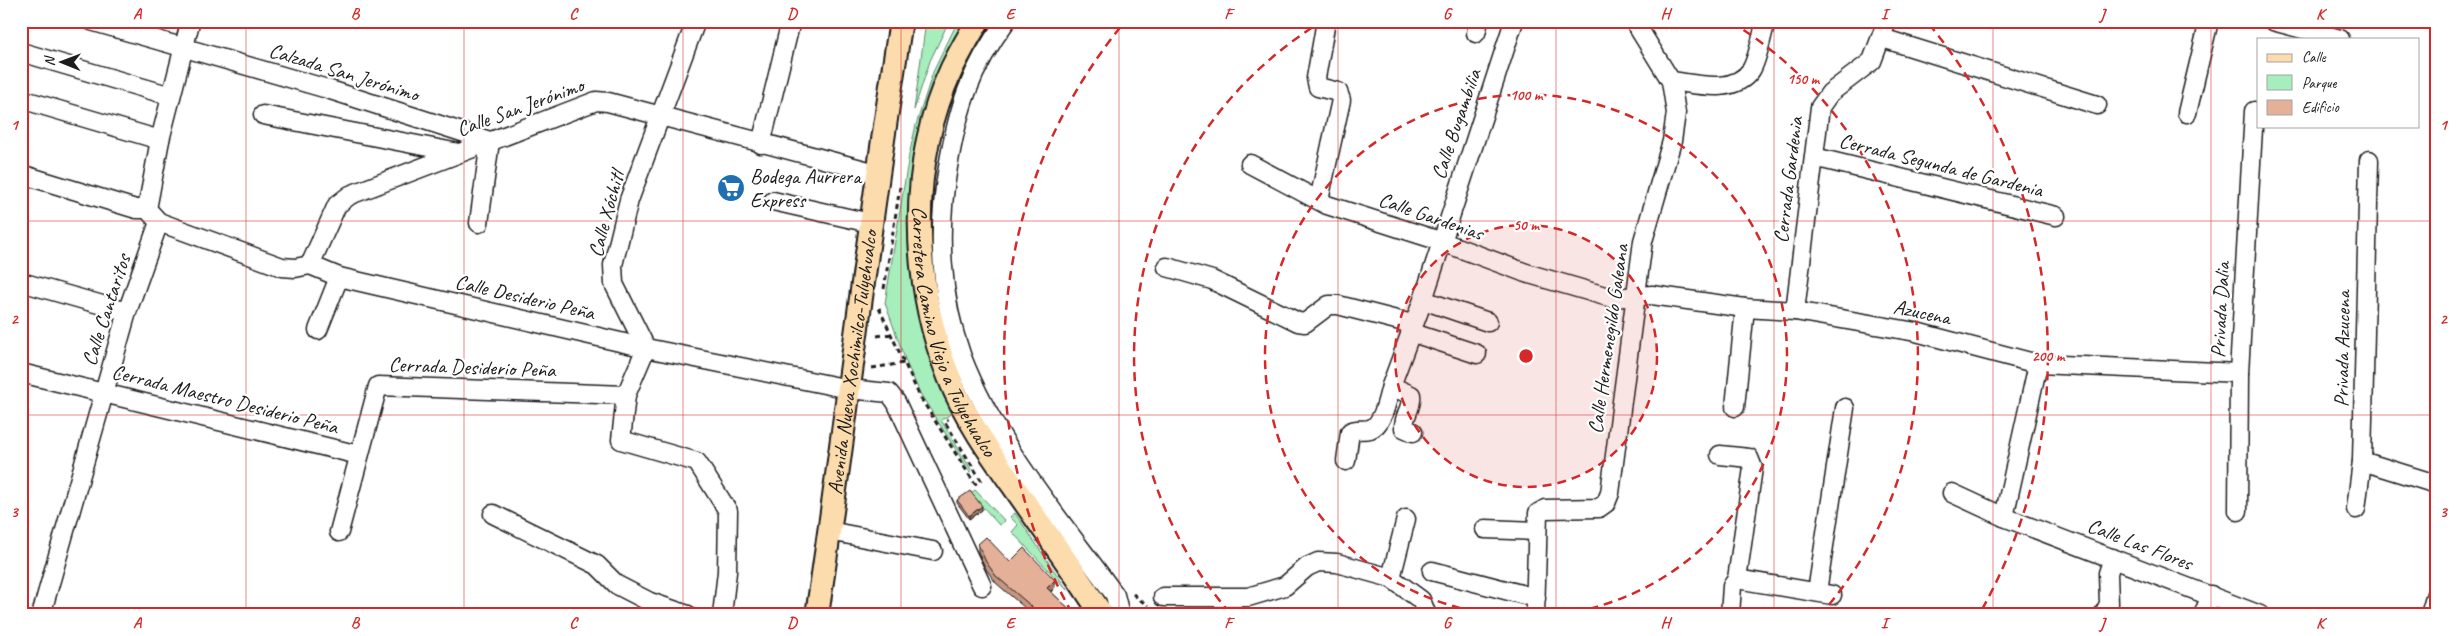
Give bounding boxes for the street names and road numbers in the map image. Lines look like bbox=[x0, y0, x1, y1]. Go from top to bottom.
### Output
street label: Calzada San Jerónimo bbox=[266, 37, 424, 108]
street label: Calle Bugambilia bbox=[1425, 64, 1488, 182]
street label: Calle San Jerónimo bbox=[453, 71, 590, 142]
street label: Cerrada Gardenia bbox=[1767, 114, 1809, 245]
street label: Cerrada Segunda de Gardenia bbox=[1837, 127, 2047, 203]
street label: Calle Xóchitl bbox=[582, 165, 631, 260]
street label: Calle Gardenias bbox=[1375, 186, 1488, 247]
street label: Carretera Camino Viejo a Tulyehualco bbox=[907, 206, 1003, 463]
street label: Avenida Nueva Xochimilco-Tulyehualco bbox=[822, 226, 883, 496]
street label: Calle Hermenegildo Galeana bbox=[1582, 241, 1634, 435]
street label: Calle Cantaritos bbox=[76, 249, 137, 369]
street label: Privada Dalia bbox=[2205, 259, 2236, 359]
street label: Calle Desiderio Peña bbox=[453, 268, 599, 326]
street label: Privada Azucena bbox=[2328, 288, 2356, 407]
street label: Azucena bbox=[1891, 293, 1955, 331]
street label: Cerrada Desiderio Peña bbox=[388, 351, 558, 383]
street label: Cerrada Maestro Desiderio Peña bbox=[109, 358, 342, 440]
street label: Calle Las Flores bbox=[2084, 512, 2198, 577]

